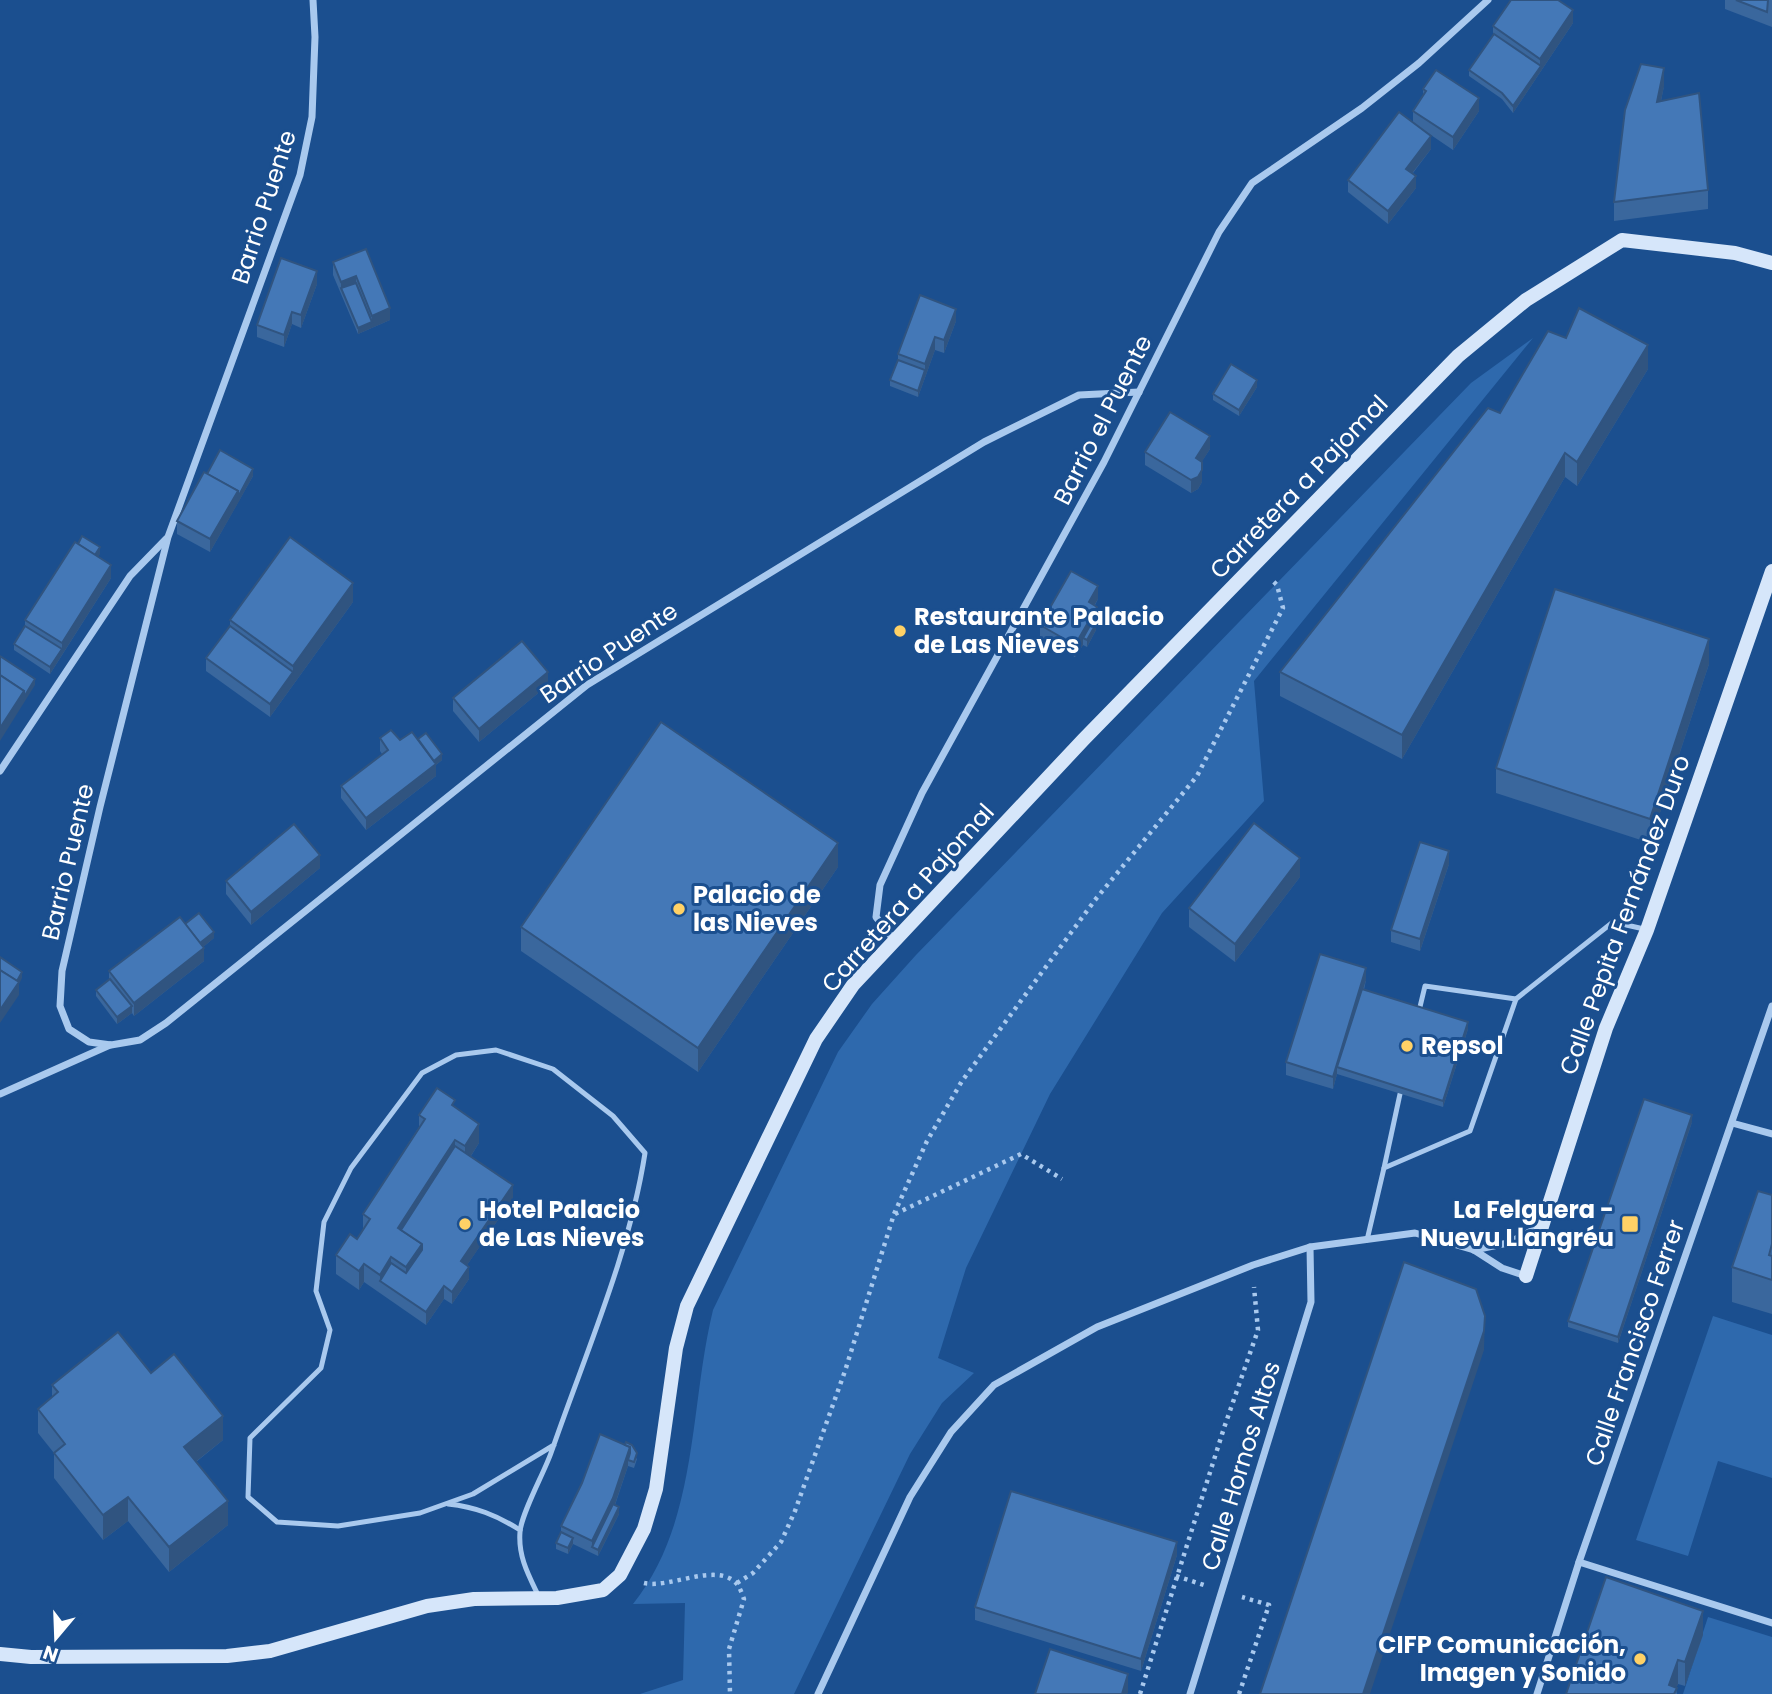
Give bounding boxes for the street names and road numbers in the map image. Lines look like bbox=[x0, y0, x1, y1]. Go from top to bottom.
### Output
street label: Barrio Puente bbox=[223, 126, 304, 288]
street label: Barrio el Puente bbox=[1045, 329, 1160, 510]
street label: Carretera a Pajomal bbox=[1202, 388, 1395, 586]
street label: Barrio Puente bbox=[533, 594, 684, 711]
street label: Calle Pepita Fernández Duro bbox=[1551, 750, 1698, 1079]
street label: Barrio Puente bbox=[33, 780, 102, 943]
street label: Carretera a Pajomal bbox=[814, 796, 1001, 999]
street label: Calle Francisco Ferrer bbox=[1577, 1215, 1692, 1470]
street label: Calle Hornos Altos bbox=[1193, 1357, 1288, 1575]

